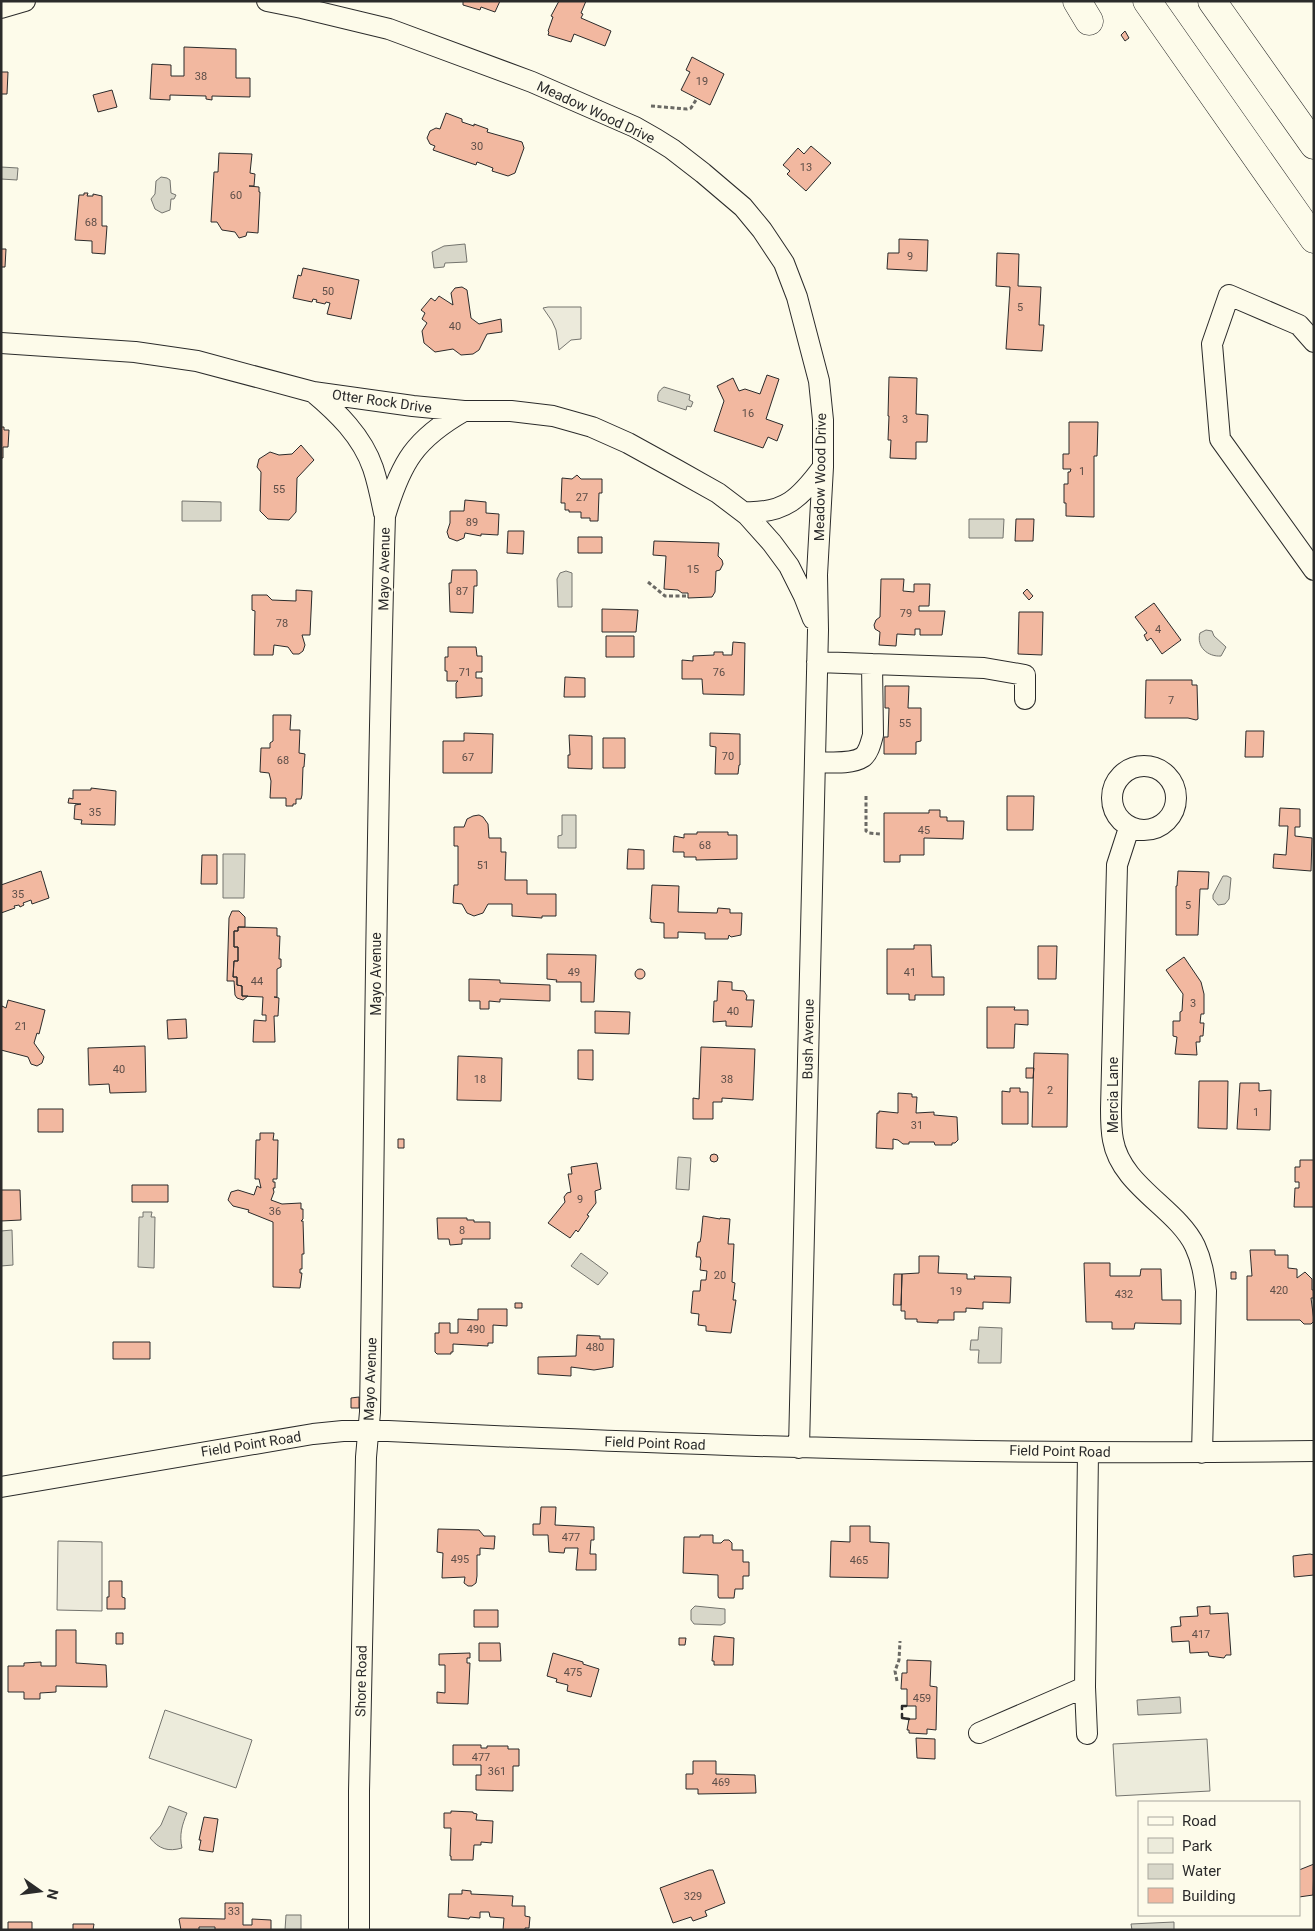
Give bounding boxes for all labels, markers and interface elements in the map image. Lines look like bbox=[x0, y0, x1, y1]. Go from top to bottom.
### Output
house number: 38 bbox=[195, 70, 207, 83]
house number: 19 bbox=[696, 75, 708, 88]
street label: Meadow Wood Drive bbox=[535, 78, 657, 146]
house number: 30 bbox=[471, 140, 483, 153]
house number: 13 bbox=[800, 161, 812, 174]
house number: 60 bbox=[230, 189, 242, 202]
house number: 68 bbox=[85, 216, 97, 229]
house number: 9 bbox=[907, 250, 913, 263]
house number: 50 bbox=[322, 285, 334, 298]
house number: 5 bbox=[1017, 301, 1023, 314]
house number: 40 bbox=[449, 320, 461, 333]
street label: Otter Rock Drive bbox=[331, 386, 433, 416]
house number: 16 bbox=[742, 407, 754, 420]
street label: Meadow Wood Drive bbox=[811, 413, 829, 541]
house number: 3 bbox=[902, 413, 908, 426]
house number: 1 bbox=[1079, 465, 1085, 478]
house number: 55 bbox=[273, 483, 285, 496]
house number: 27 bbox=[576, 491, 588, 504]
house number: 89 bbox=[466, 516, 478, 529]
street label: Mayo Avenue bbox=[375, 527, 393, 611]
house number: 15 bbox=[687, 563, 699, 576]
house number: 87 bbox=[456, 585, 468, 598]
house number: 79 bbox=[900, 607, 912, 620]
house number: 78 bbox=[276, 617, 288, 630]
house number: 4 bbox=[1155, 623, 1161, 636]
house number: 71 bbox=[459, 666, 471, 679]
house number: 76 bbox=[713, 666, 725, 679]
house number: 7 bbox=[1168, 694, 1174, 707]
house number: 55 bbox=[899, 717, 911, 730]
house number: 70 bbox=[722, 750, 734, 763]
house number: 67 bbox=[462, 751, 474, 764]
house number: 68 bbox=[277, 754, 289, 767]
house number: 35 bbox=[89, 806, 101, 819]
house number: 45 bbox=[918, 824, 930, 837]
house number: 68 bbox=[699, 839, 711, 852]
house number: 51 bbox=[477, 859, 489, 872]
house number: 35 bbox=[12, 888, 24, 901]
house number: 5 bbox=[1185, 899, 1191, 912]
street label: Mayo Avenue bbox=[368, 932, 384, 1016]
house number: 49 bbox=[568, 966, 580, 979]
house number: 41 bbox=[904, 966, 916, 979]
house number: 44 bbox=[251, 975, 263, 988]
house number: 3 bbox=[1190, 997, 1196, 1010]
street label: Bush Avenue bbox=[799, 999, 817, 1079]
house number: 40 bbox=[727, 1005, 739, 1018]
house number: 21 bbox=[15, 1020, 27, 1033]
street label: Mercia Lane bbox=[1105, 1057, 1121, 1133]
house number: 40 bbox=[113, 1063, 125, 1076]
house number: 18 bbox=[474, 1073, 486, 1086]
house number: 38 bbox=[721, 1073, 733, 1086]
house number: 2 bbox=[1047, 1084, 1053, 1097]
house number: 1 bbox=[1253, 1106, 1259, 1119]
house number: 31 bbox=[911, 1119, 923, 1132]
house number: 9 bbox=[577, 1193, 583, 1206]
house number: 36 bbox=[269, 1205, 281, 1218]
house number: 8 bbox=[459, 1224, 465, 1237]
house number: 20 bbox=[714, 1269, 726, 1282]
house number: 420 bbox=[1270, 1284, 1288, 1297]
house number: 19 bbox=[950, 1285, 962, 1298]
house number: 432 bbox=[1115, 1288, 1133, 1301]
house number: 490 bbox=[467, 1323, 485, 1336]
street label: Mayo Avenue bbox=[361, 1337, 379, 1421]
house number: 480 bbox=[586, 1341, 604, 1354]
street label: Field Point Road bbox=[200, 1428, 302, 1460]
street label: Field Point Road bbox=[604, 1433, 706, 1453]
street label: Field Point Road bbox=[1009, 1442, 1111, 1460]
house number: 477 bbox=[562, 1531, 580, 1544]
house number: 495 bbox=[451, 1553, 469, 1566]
house number: 465 bbox=[850, 1554, 868, 1567]
house number: 417 bbox=[1192, 1628, 1210, 1641]
street label: Shore Road bbox=[352, 1645, 370, 1717]
house number: 475 bbox=[564, 1666, 582, 1679]
house number: 459 bbox=[913, 1692, 931, 1705]
house number: 477 bbox=[472, 1751, 490, 1764]
house number: 361 bbox=[488, 1765, 506, 1778]
house number: 469 bbox=[712, 1776, 730, 1789]
legend bbox=[1138, 1801, 1300, 1916]
text: Road bbox=[1182, 1812, 1216, 1830]
text: Park bbox=[1182, 1837, 1213, 1855]
text: Water bbox=[1182, 1862, 1221, 1880]
north arrow bbox=[15, 1866, 65, 1916]
text: N bbox=[44, 1887, 62, 1901]
text: Building bbox=[1182, 1887, 1236, 1905]
house number: 329 bbox=[684, 1890, 702, 1903]
house number: 33 bbox=[228, 1905, 240, 1918]

